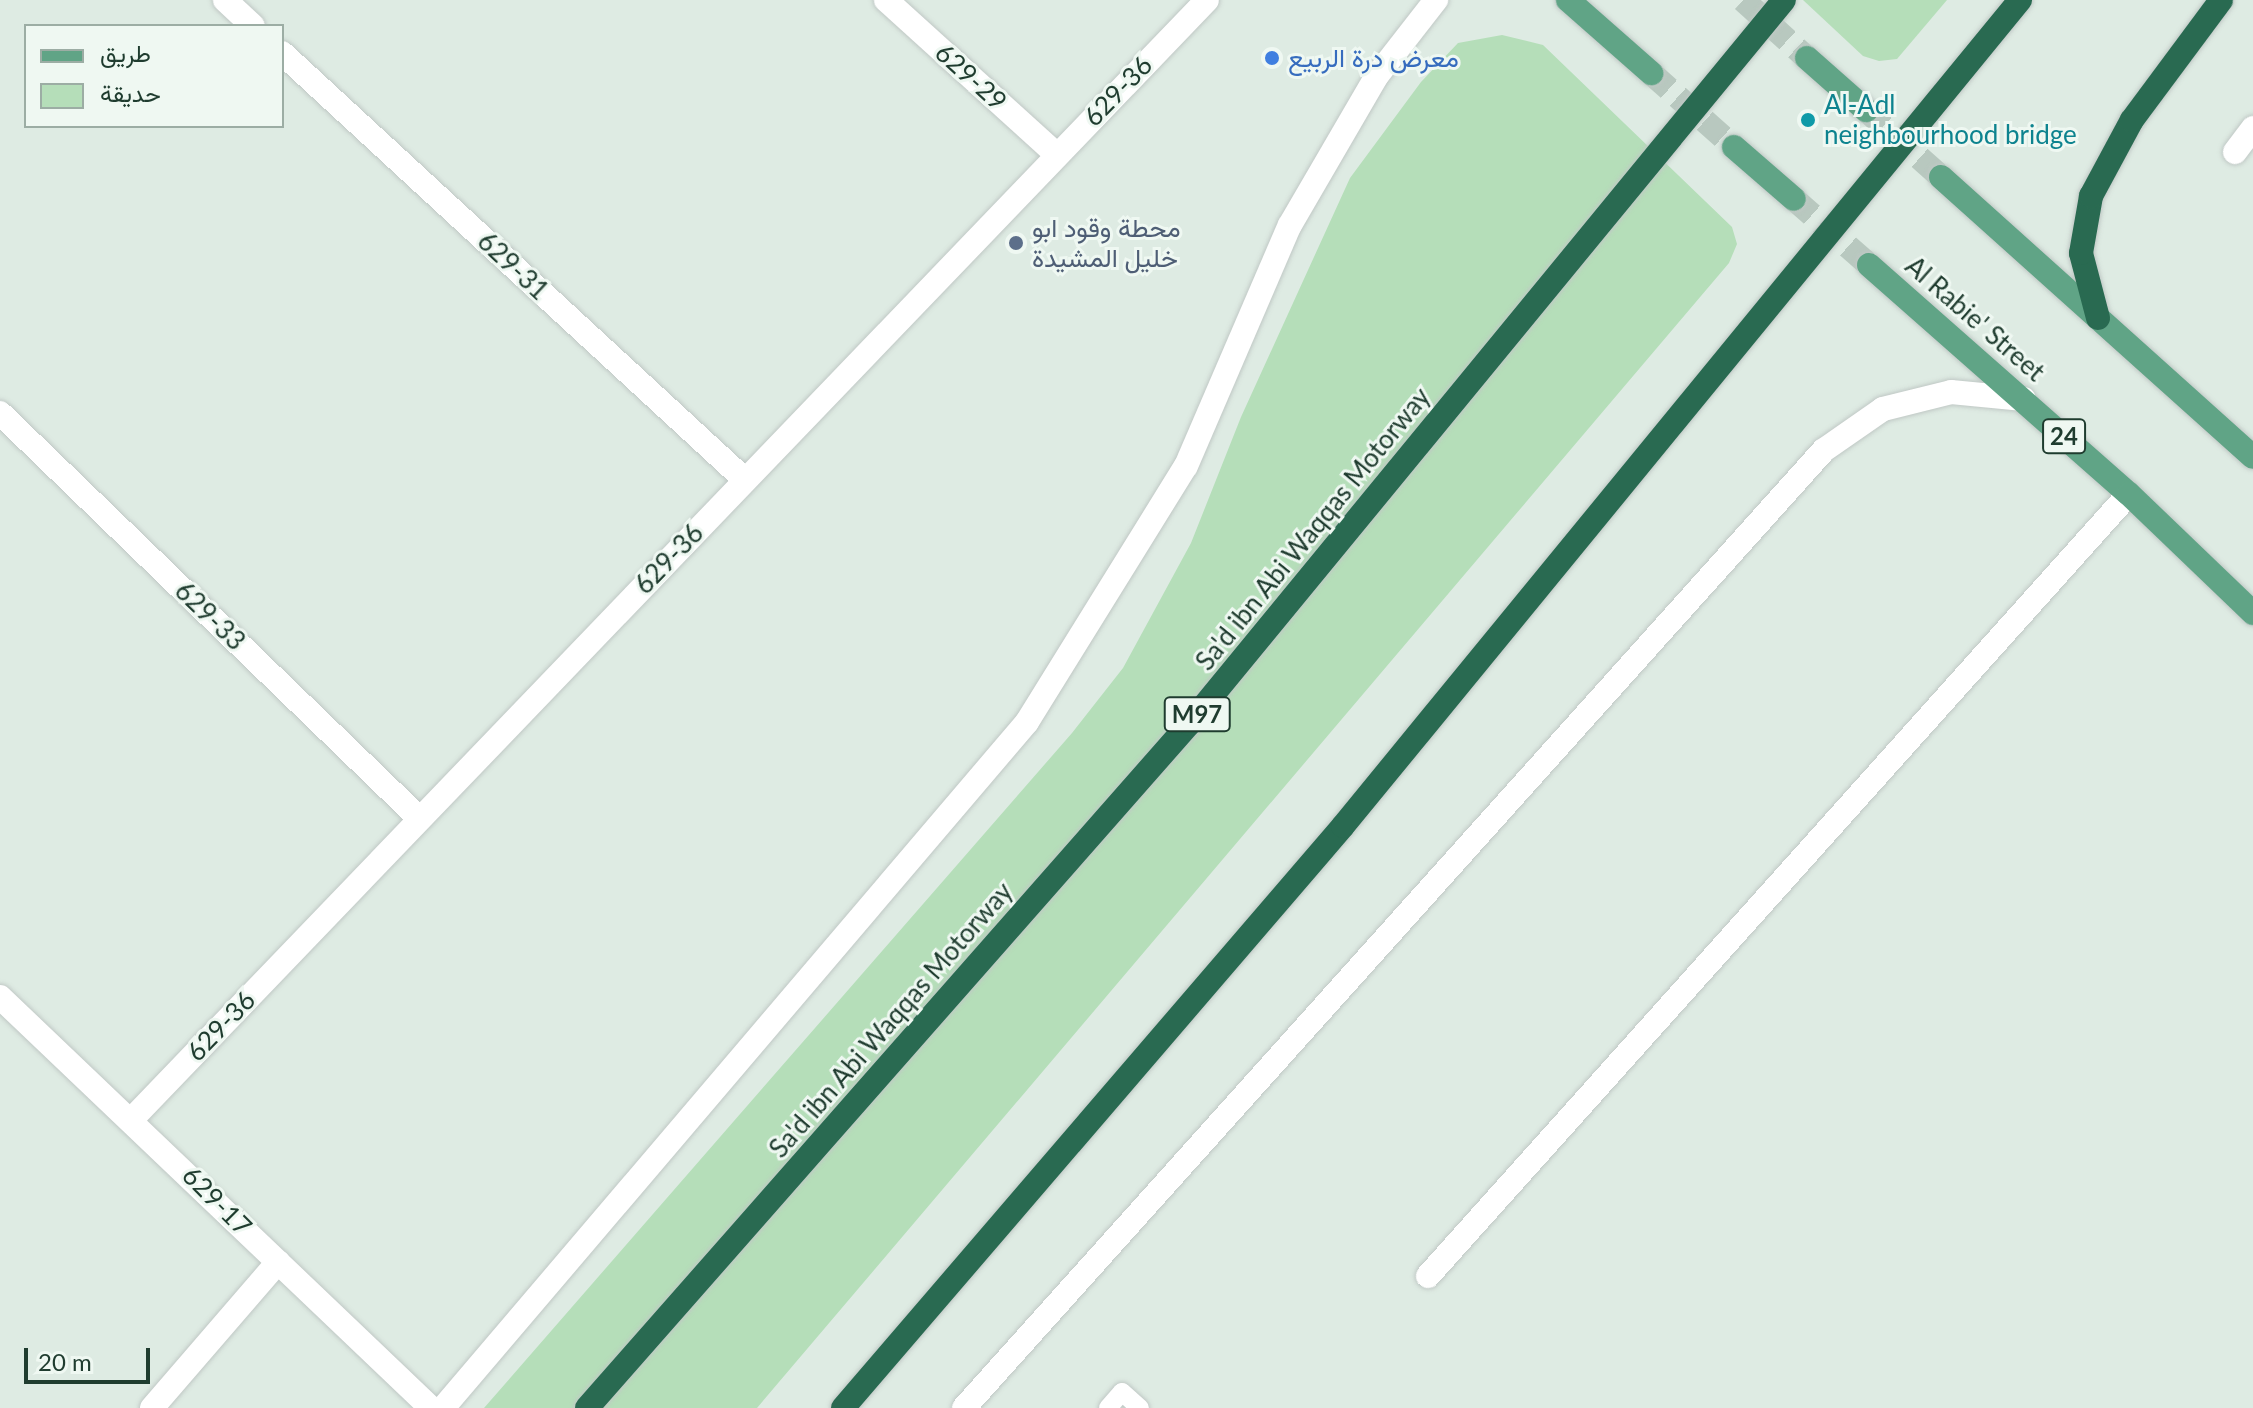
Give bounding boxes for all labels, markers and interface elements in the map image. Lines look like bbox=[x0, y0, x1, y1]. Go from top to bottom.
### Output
legend bbox=[24, 24, 284, 128]
street label: 629-29 bbox=[929, 37, 1013, 117]
text: طريق bbox=[100, 38, 151, 67]
place label: معرض درة الربيع bbox=[1288, 42, 1459, 74]
marker: معرض درة الربيع bbox=[1263, 49, 1281, 67]
street label: 629-36 bbox=[1077, 50, 1159, 132]
text: حديقة bbox=[100, 78, 161, 107]
place label: Al-Adl neighbourhood bridge bbox=[1824, 89, 2077, 150]
marker: Al-Adl neighbourhood bridge bbox=[1799, 111, 1817, 129]
place label: محطة وقود ابو خليل المشيدة bbox=[1032, 212, 1181, 274]
street label: 629-31 bbox=[471, 226, 555, 306]
marker: محطة وقود ابو خليل المشيدة bbox=[1007, 234, 1025, 252]
street label: Al Rabie' Street bbox=[1899, 250, 2051, 388]
street label: Sa'd ibn Abi Waqqas Motorway bbox=[1189, 381, 1437, 677]
road number: 24 bbox=[2042, 416, 2086, 456]
street label: 629-36 bbox=[628, 518, 710, 600]
street label: 629-33 bbox=[169, 575, 251, 657]
road number: M97 bbox=[1163, 694, 1231, 734]
street label: Sa'd ibn Abi Waqqas Motorway bbox=[763, 876, 1019, 1164]
street label: 629-36 bbox=[180, 985, 262, 1067]
street label: 629-17 bbox=[176, 1160, 258, 1242]
scale bar bbox=[28, 1332, 154, 1382]
text: 20 m bbox=[38, 1347, 92, 1376]

